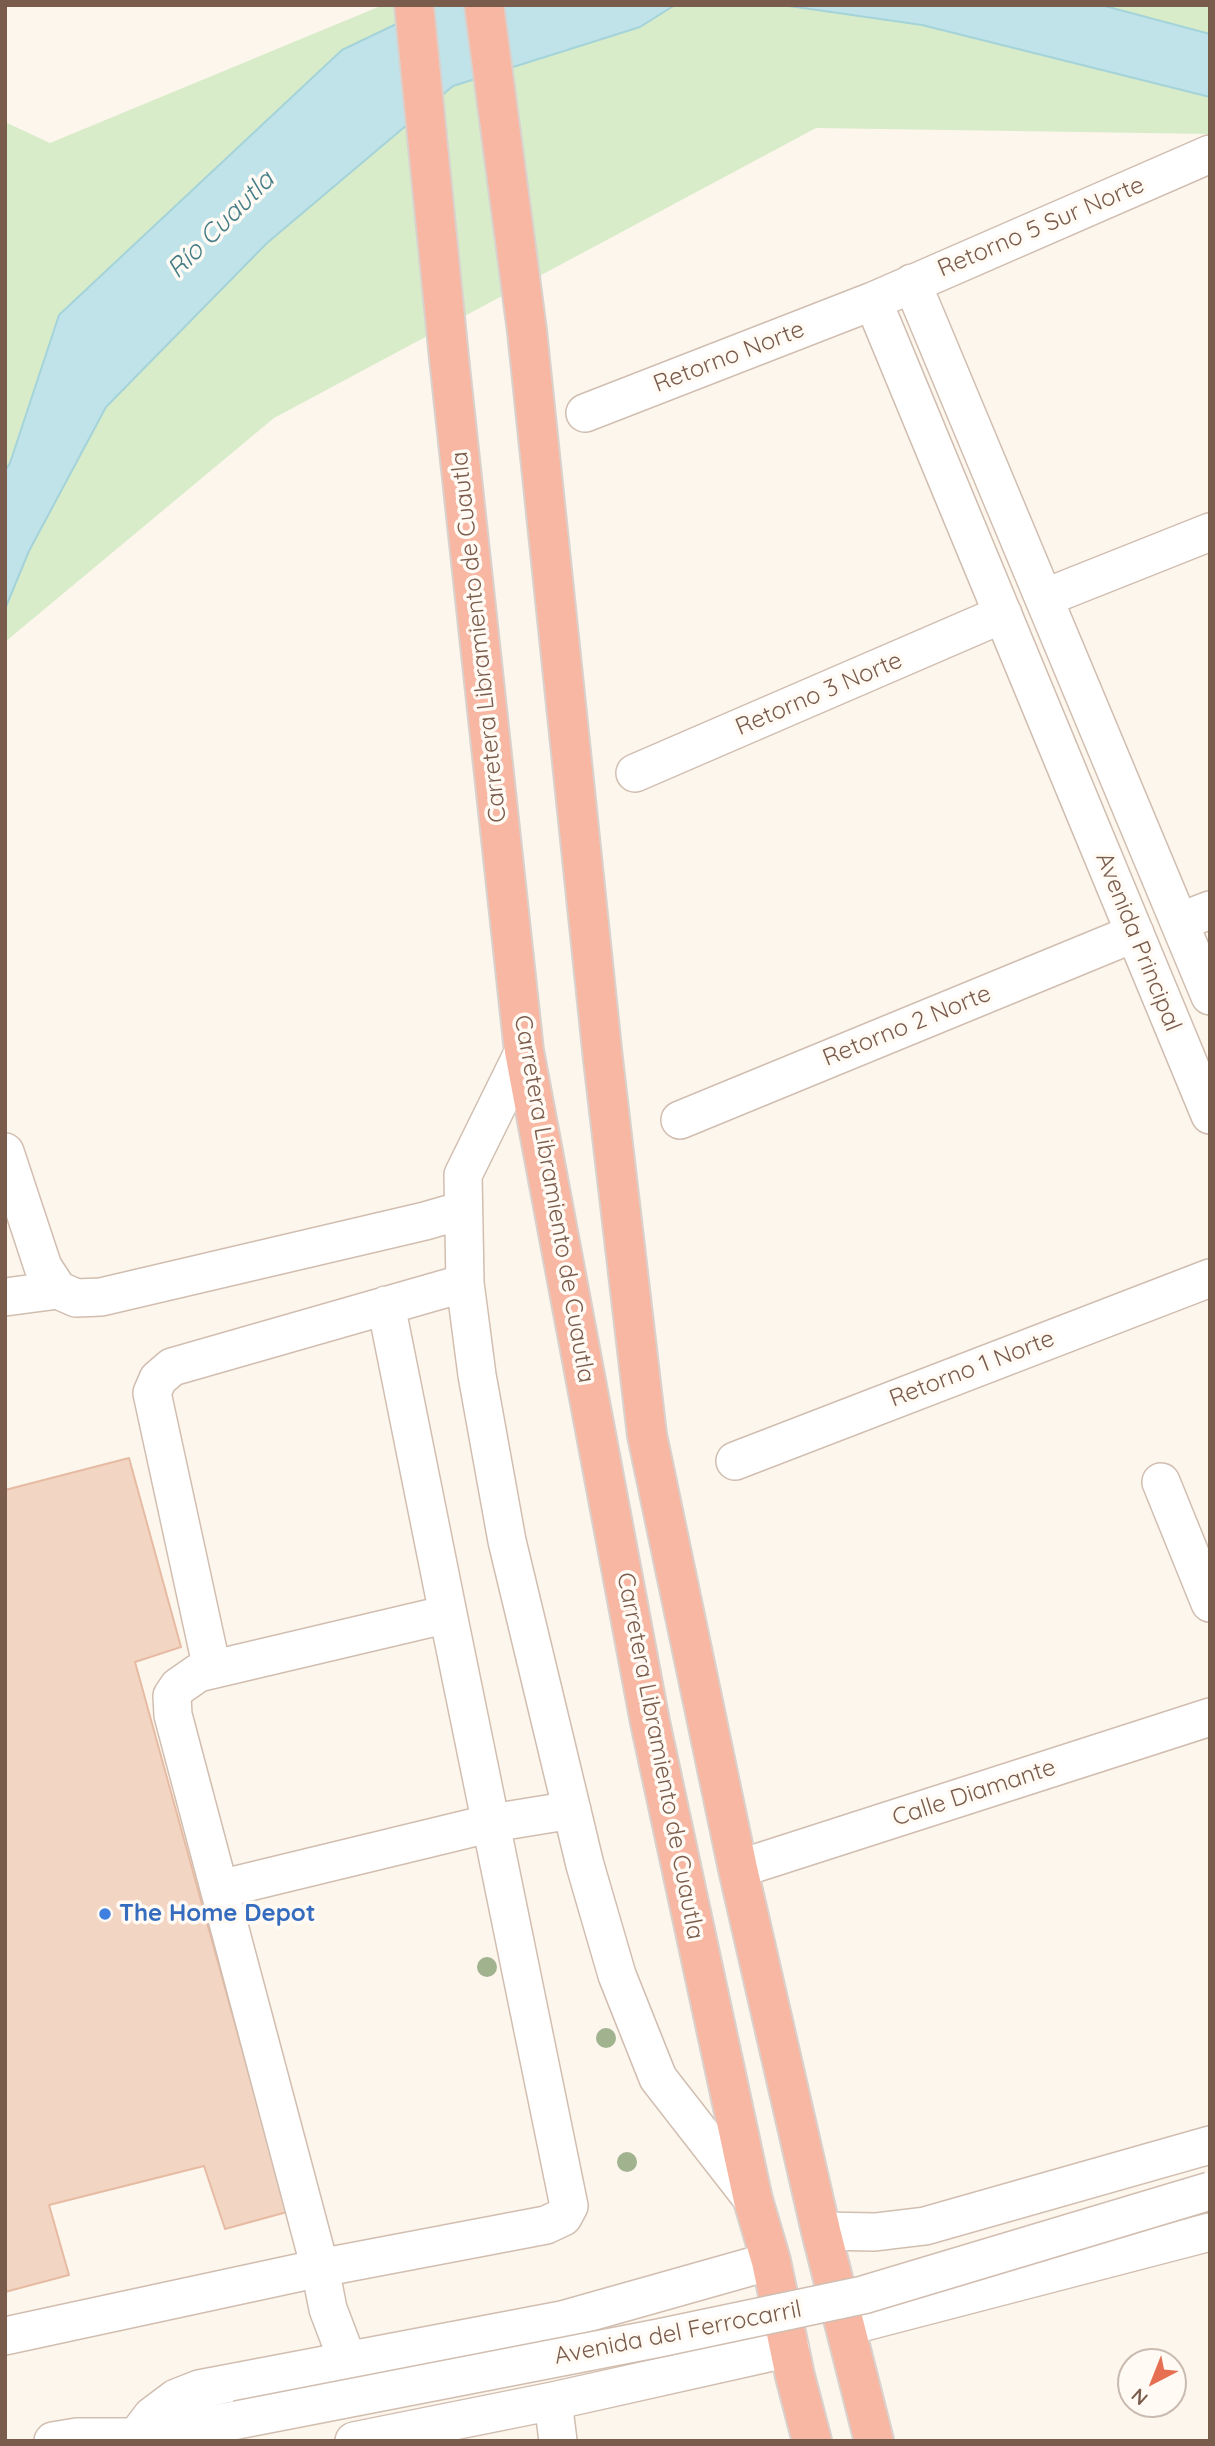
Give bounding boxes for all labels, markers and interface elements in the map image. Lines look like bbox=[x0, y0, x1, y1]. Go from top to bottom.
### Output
water label: Río Cuautla bbox=[161, 165, 281, 285]
street label: Retorno 5 Sur Norte bbox=[933, 170, 1149, 284]
street label: Retorno Norte bbox=[650, 315, 808, 399]
street label: Carretera Libramiento de Cuautla bbox=[445, 450, 513, 824]
street label: Retorno 3 Norte bbox=[731, 646, 907, 742]
street label: Avenida Principal bbox=[1089, 848, 1187, 1036]
street label: Retorno 2 Norte bbox=[819, 979, 995, 1073]
street label: Carretera Libramiento de Cuautla bbox=[507, 1013, 601, 1385]
street label: Retorno 1 Norte bbox=[885, 1324, 1059, 1414]
street label: Carretera Libramiento de Cuautla bbox=[610, 1570, 710, 1942]
street label: Calle Diamante bbox=[889, 1753, 1059, 1833]
place label: The Home Depot bbox=[119, 1900, 316, 1928]
marker: The Home Depot bbox=[97, 1906, 113, 1922]
street label: Avenida del Ferrocarril bbox=[552, 2295, 804, 2371]
north arrow bbox=[1117, 2348, 1187, 2418]
text: N bbox=[1126, 2384, 1153, 2411]

